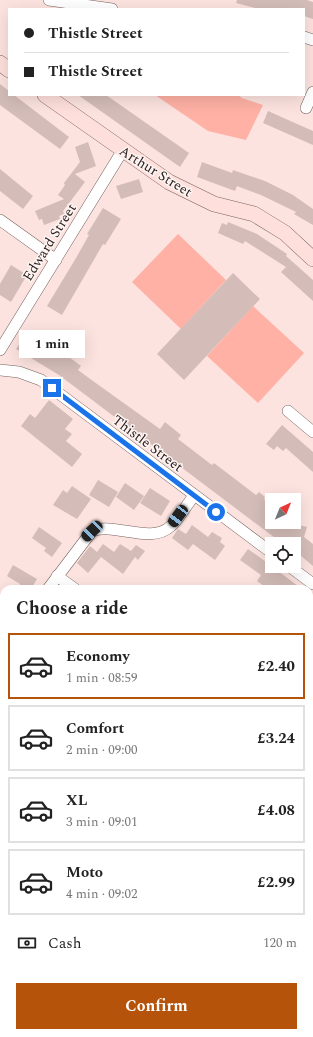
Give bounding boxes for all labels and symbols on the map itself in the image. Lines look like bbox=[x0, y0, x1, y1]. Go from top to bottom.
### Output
street label: Arthur Street bbox=[115, 141, 196, 202]
street label: Edward Street bbox=[17, 199, 82, 285]
callout: 1 min bbox=[19, 330, 85, 358]
route end bbox=[43, 379, 61, 397]
street label: Thistle Street bbox=[108, 410, 188, 477]
north arrow bbox=[265, 493, 301, 529]
car bbox=[166, 503, 190, 529]
route start bbox=[207, 503, 225, 521]
car bbox=[79, 518, 105, 544]

